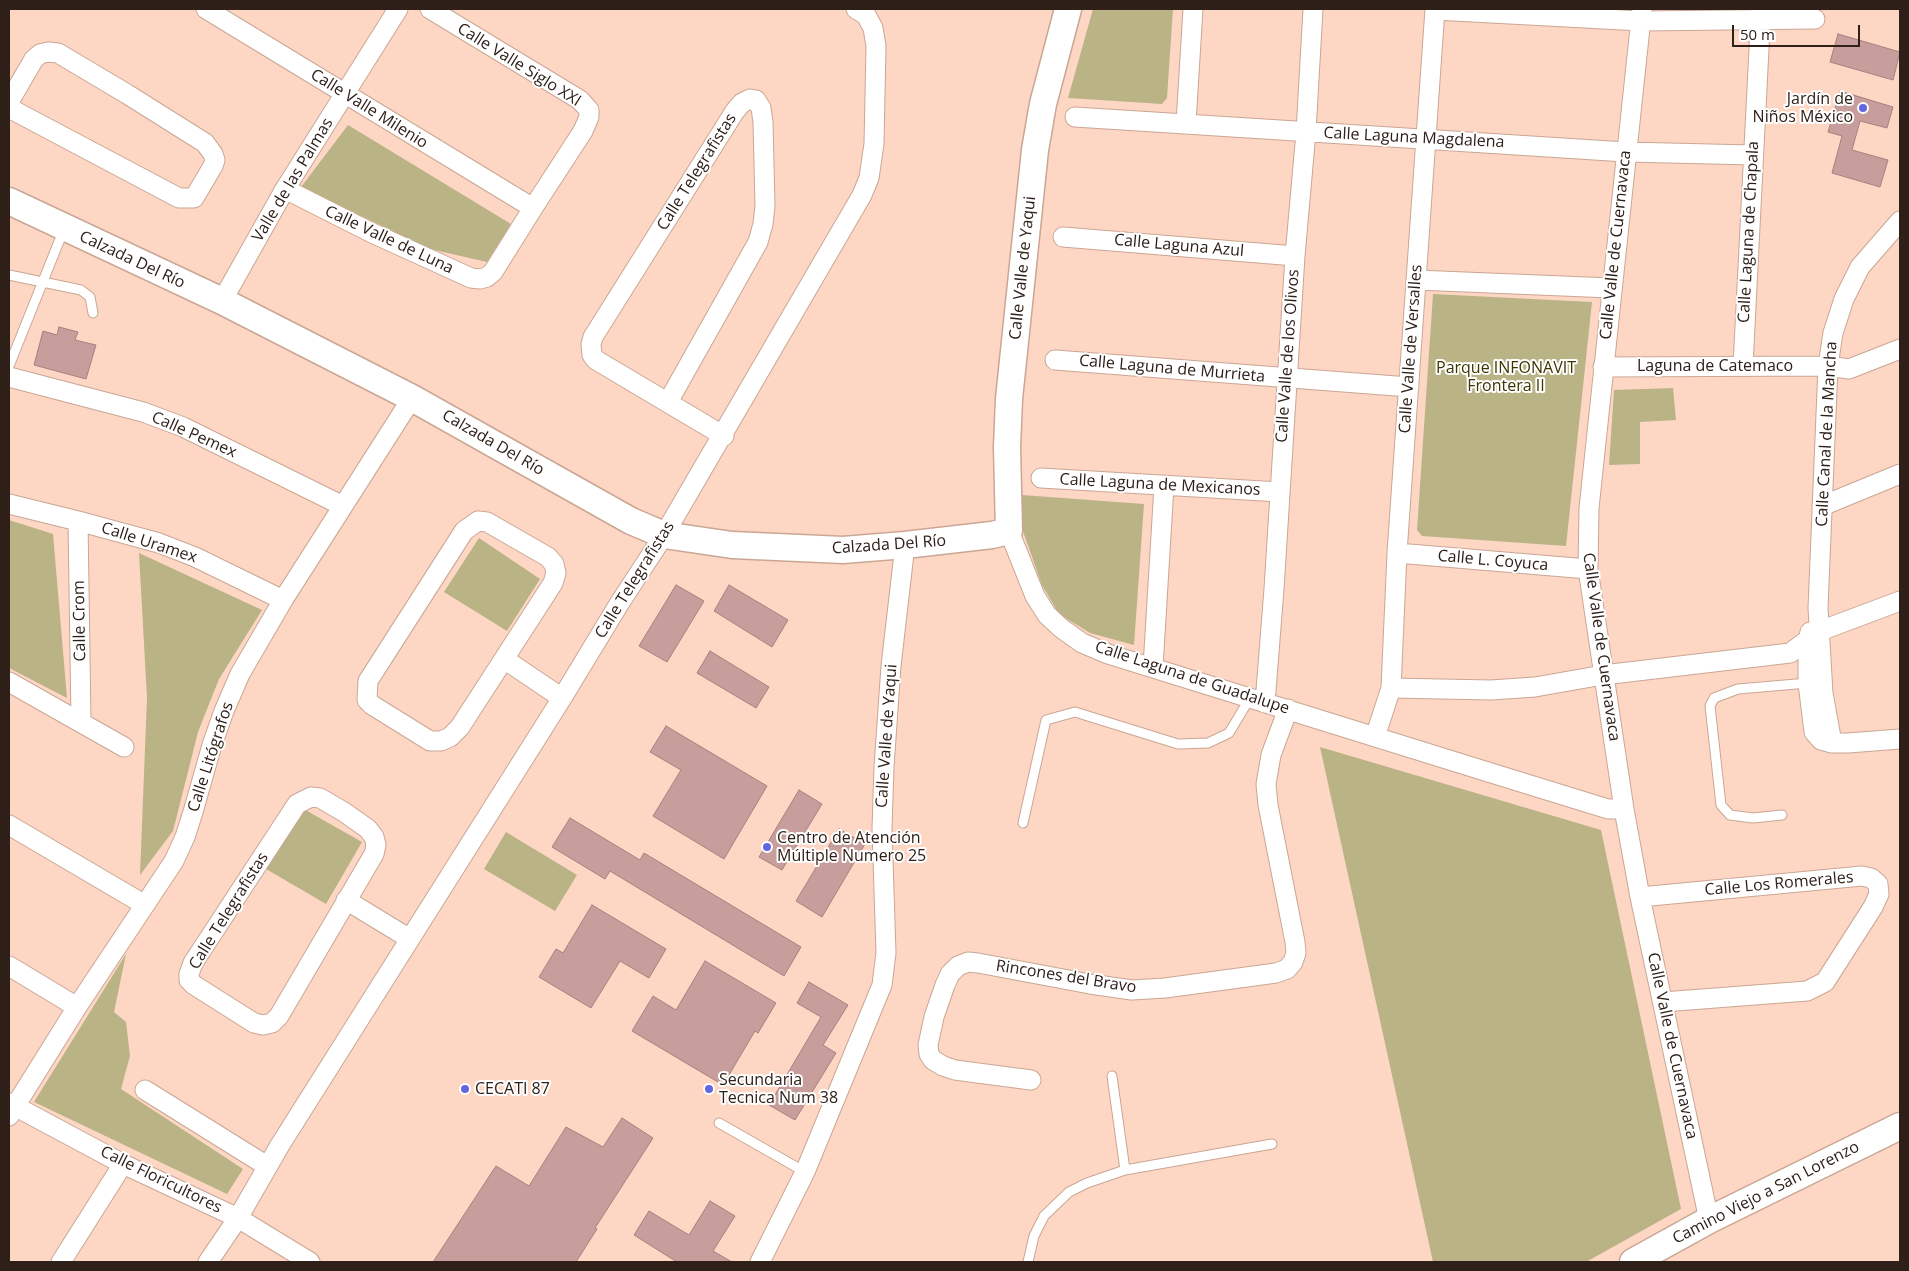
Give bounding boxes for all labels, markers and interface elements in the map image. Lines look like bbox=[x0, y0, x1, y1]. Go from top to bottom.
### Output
scale bar bbox=[1734, 15, 1862, 47]
street label: Calle Valle Siglo XXI bbox=[454, 19, 584, 111]
text: 50 m bbox=[1740, 24, 1775, 44]
street label: Calle Valle Milenio bbox=[307, 65, 431, 153]
place label: Jardín de Niños México bbox=[1753, 89, 1853, 127]
marker: Jardín de Niños México bbox=[1857, 102, 1869, 114]
street label: Calle Telegrafistas bbox=[653, 110, 741, 234]
street label: Valle de las Palmas bbox=[248, 115, 338, 245]
street label: Calle Laguna Magdalena bbox=[1323, 124, 1505, 152]
street label: Calle Laguna de Chapala bbox=[1735, 141, 1763, 323]
street label: Calle Valle de Cuernavaca bbox=[1597, 149, 1635, 341]
street label: Calle Valle de Yaqui bbox=[1006, 195, 1040, 341]
street label: Calle Valle de Luna bbox=[322, 202, 456, 278]
street label: Calzada Del Río bbox=[76, 227, 188, 293]
street label: Calle Laguna Azul bbox=[1113, 231, 1245, 261]
street label: Calle Valle de Versalles bbox=[1396, 264, 1426, 434]
street label: Calle Valle de los Olivos bbox=[1272, 269, 1304, 443]
street label: Calle Canal de la Mancha bbox=[1813, 341, 1841, 527]
street label: Calle Laguna de Murrieta bbox=[1078, 351, 1266, 387]
street label: Laguna de Catemaco bbox=[1637, 356, 1793, 376]
park label: Parque INFONAVIT Frontera II bbox=[1436, 358, 1576, 396]
street label: Calzada Del Río bbox=[439, 406, 547, 480]
street label: Calle Pemex bbox=[149, 408, 239, 462]
street label: Calle Laguna de Mexicanos bbox=[1059, 470, 1261, 500]
street label: Calle Telegrafistas bbox=[591, 518, 679, 642]
street label: Calle Uramex bbox=[99, 519, 199, 567]
street label: Calzada Del Río bbox=[831, 531, 947, 559]
street label: Calle L. Coyuca bbox=[1437, 547, 1549, 575]
street label: Calle Valle de Cuernavaca bbox=[1578, 551, 1624, 743]
street label: Calle Crom bbox=[70, 580, 90, 662]
street label: Calle Laguna de Guadalupe bbox=[1092, 637, 1292, 719]
street label: Calle Valle de Yaqui bbox=[872, 663, 902, 809]
street label: Calle Litógrafos bbox=[184, 700, 238, 814]
place label: Centro de Atención Múltiple Numero 25 bbox=[777, 828, 926, 866]
marker: Centro de Atención Múltiple Numero 25 bbox=[761, 841, 773, 853]
street label: Calle Telegrafistas bbox=[185, 849, 273, 973]
street label: Calle Los Romerales bbox=[1704, 868, 1854, 900]
street label: Calle Valle de Cuernavaca bbox=[1643, 951, 1701, 1141]
street label: Rincones del Bravo bbox=[994, 956, 1138, 998]
place label: Secundaria Tecnica Num 38 bbox=[719, 1070, 838, 1108]
place label: CECATI 87 bbox=[475, 1079, 550, 1099]
marker: CECATI 87 bbox=[459, 1083, 471, 1095]
marker: Secundaria Tecnica Num 38 bbox=[703, 1083, 715, 1095]
street label: Camino Viejo a San Lorenzo bbox=[1669, 1137, 1863, 1249]
street label: Calle Floricultores bbox=[97, 1142, 225, 1218]

